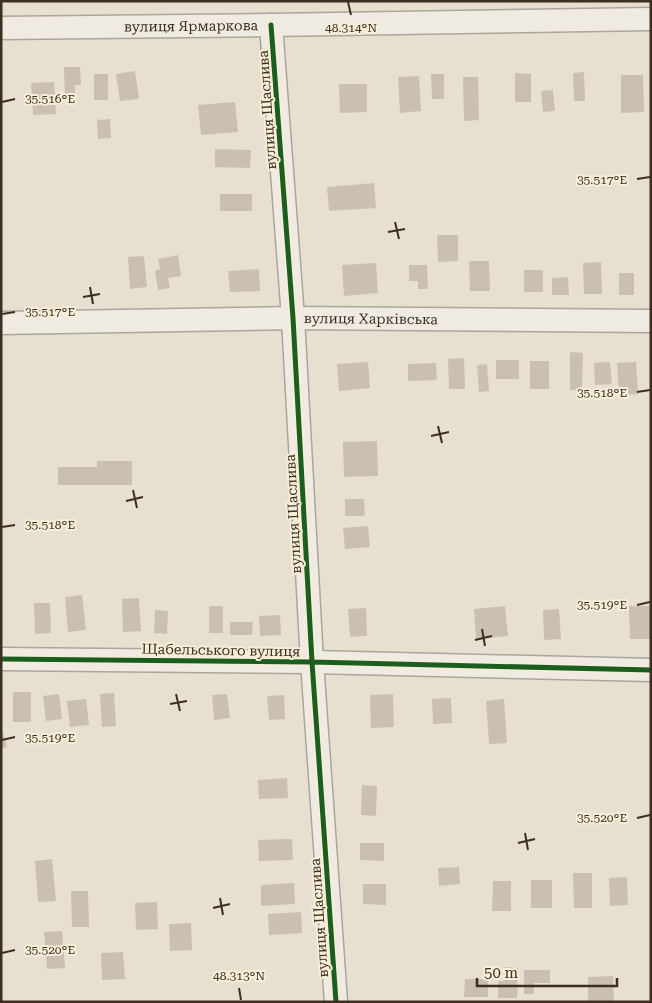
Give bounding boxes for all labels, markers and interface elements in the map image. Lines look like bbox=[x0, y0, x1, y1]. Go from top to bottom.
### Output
street label: вулиця Ярмаркова bbox=[124, 17, 259, 35]
text: 48.314°N bbox=[325, 21, 377, 35]
street label: вулиця Щаслива bbox=[255, 49, 279, 170]
text: 35.516°E bbox=[25, 92, 75, 106]
text: 35.517°E bbox=[577, 173, 627, 187]
text: 35.517°E bbox=[25, 305, 75, 319]
street label: вулиця Харківська bbox=[304, 310, 438, 327]
text: 35.518°E bbox=[577, 386, 627, 400]
street label: вулиця Щаслива bbox=[282, 453, 304, 574]
text: 35.518°E bbox=[25, 518, 75, 532]
text: 35.519°E bbox=[577, 598, 627, 612]
street label: Щабельського вулиця bbox=[142, 641, 300, 659]
text: 35.519°E bbox=[25, 731, 75, 745]
text: 35.520°E bbox=[577, 811, 627, 825]
street label: вулиця Щаслива bbox=[307, 857, 331, 978]
text: 35.520°E bbox=[25, 943, 75, 957]
scale bar bbox=[477, 956, 617, 988]
text: 50 m bbox=[484, 964, 519, 982]
text: 48.313°N bbox=[213, 969, 265, 983]

